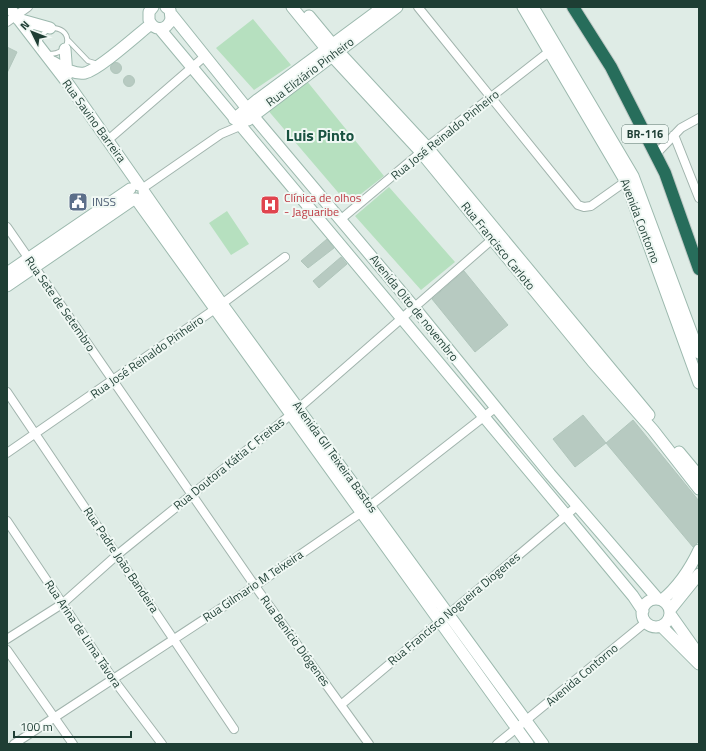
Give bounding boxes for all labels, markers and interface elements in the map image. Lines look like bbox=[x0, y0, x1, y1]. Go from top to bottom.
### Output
north arrow bbox=[12, 12, 52, 52]
text: N bbox=[16, 17, 33, 33]
street label: Rua Eliziário Pinheiro bbox=[262, 32, 358, 111]
street label: Rua Savino Barreira bbox=[58, 75, 131, 166]
street label: Rua José Reinaldo Pinheiro bbox=[386, 85, 503, 184]
district label: Luis Pinto bbox=[286, 123, 354, 147]
road number: BR-116 bbox=[622, 125, 668, 143]
street label: Avenida Contorno bbox=[616, 176, 665, 266]
place label: Clínica de olhos - Jaguaribe bbox=[284, 188, 362, 221]
public building icon: INSS bbox=[67, 191, 89, 213]
place label: INSS bbox=[92, 192, 116, 211]
hospital icon: Clínica de olhos - Jaguaribe bbox=[259, 194, 281, 216]
street label: Rua Francisco Carloto bbox=[457, 197, 540, 294]
street label: Avenida Oito de novembro bbox=[365, 250, 464, 365]
street label: Rua Sete de Setembro bbox=[20, 252, 100, 355]
street label: Rua José Reinaldo Pinheiro bbox=[86, 310, 207, 403]
street label: Avenida GIl Teixeira Bastos bbox=[288, 397, 383, 517]
street label: Rua Doutora Kátia C Freitas bbox=[169, 412, 289, 515]
street label: Rua Padre João Bandeira bbox=[79, 503, 164, 617]
street label: Rua Gilmario M Teixeira bbox=[199, 545, 307, 626]
street label: Rua Francisco Nogueira Diogenes bbox=[383, 547, 524, 670]
street label: Rua Arina de Lima Távora bbox=[40, 576, 127, 692]
street label: Rua Benício Diógenes bbox=[256, 591, 335, 691]
street label: Avenida Contorno bbox=[541, 639, 622, 711]
scale bar bbox=[14, 713, 131, 739]
text: 100 m bbox=[20, 717, 53, 736]

